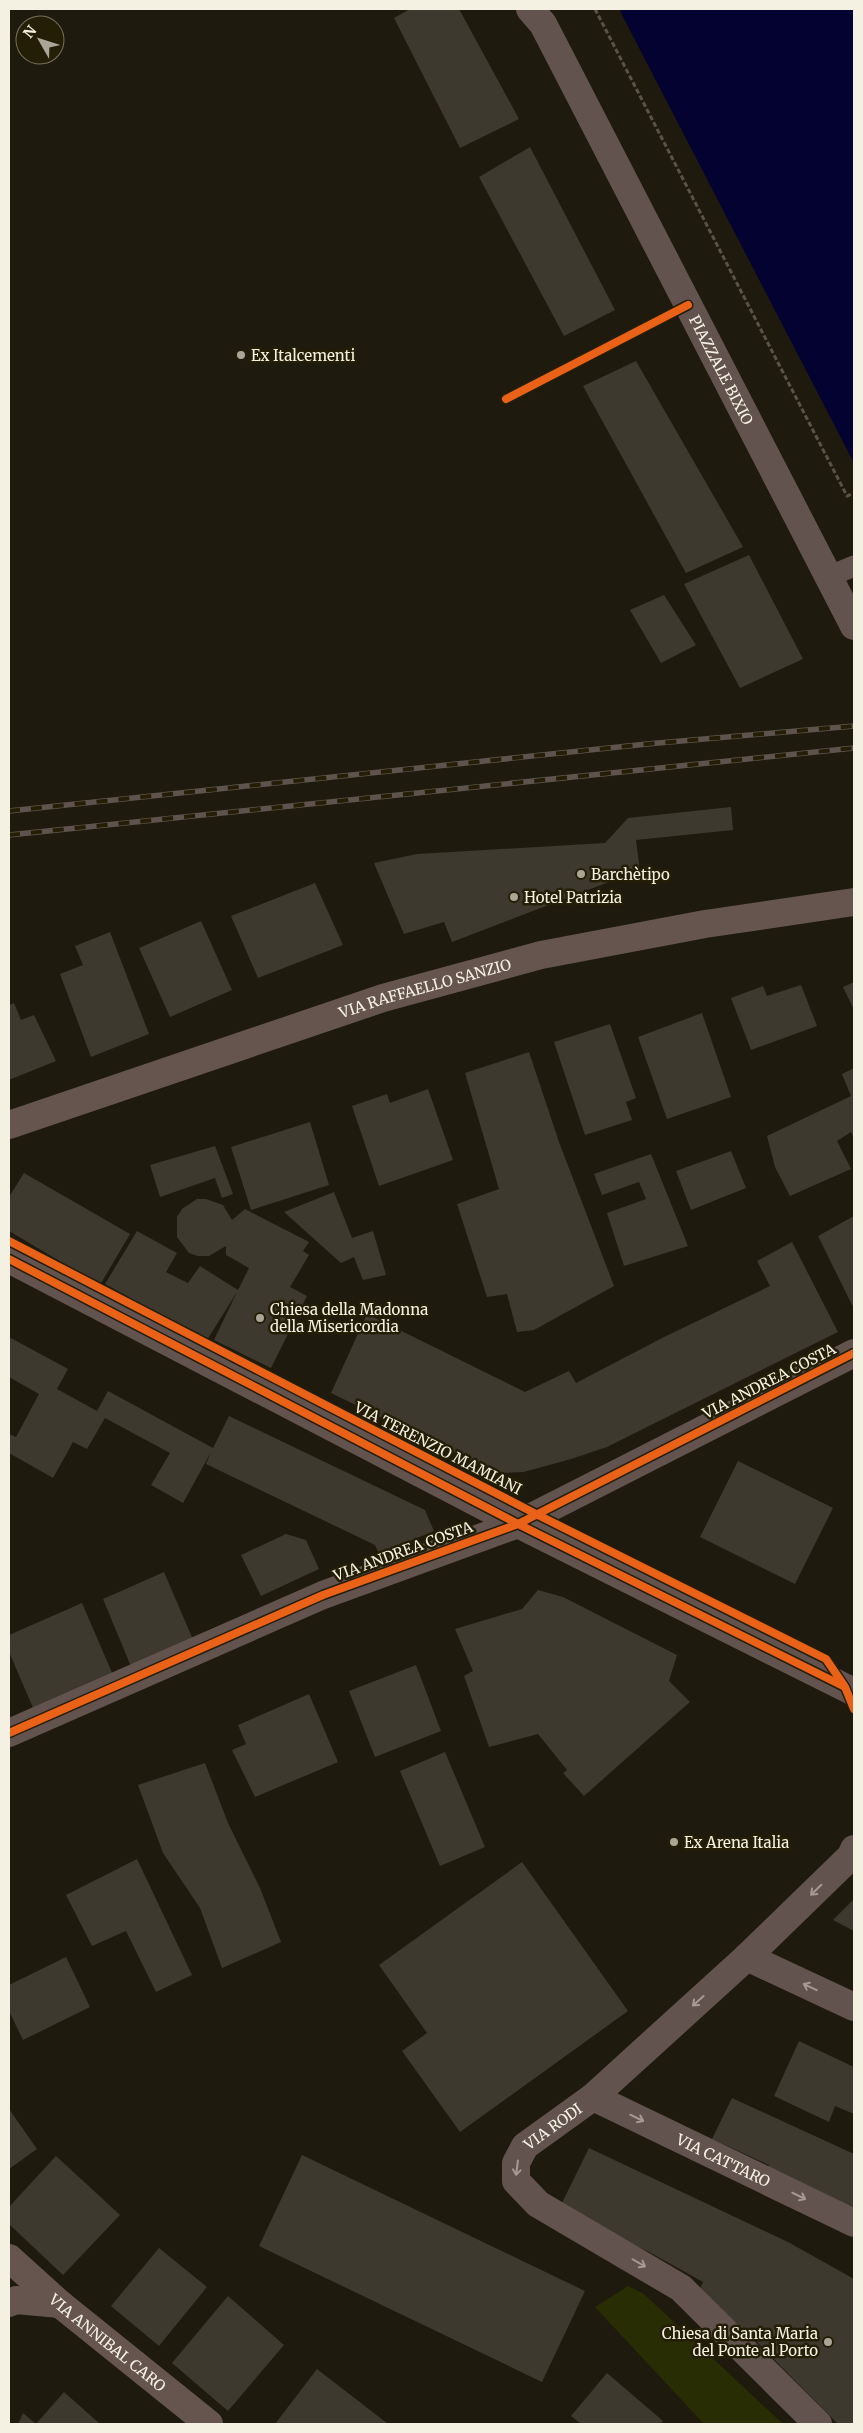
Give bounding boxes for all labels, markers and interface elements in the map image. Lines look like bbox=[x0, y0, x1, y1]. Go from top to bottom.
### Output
north arrow bbox=[15, 15, 65, 65]
text: N bbox=[19, 22, 40, 42]
street label: PIAZZALE BIXIO bbox=[685, 312, 758, 428]
place label: Ex Italcementi bbox=[251, 346, 356, 365]
marker: Ex Italcementi bbox=[235, 349, 247, 361]
place label: Barchètipo bbox=[591, 865, 670, 884]
marker: Barchètipo bbox=[575, 868, 587, 880]
place label: Hotel Patrizia bbox=[524, 888, 622, 907]
marker: Hotel Patrizia bbox=[508, 891, 520, 903]
street label: VIA RAFFAELLO SANZIO bbox=[335, 954, 513, 1022]
place label: Chiesa della Madonna della Misericordia bbox=[270, 1300, 428, 1336]
marker: Chiesa della Madonna della Misericordia bbox=[254, 1312, 266, 1324]
street label: VIA ANDREA COSTA bbox=[698, 1339, 839, 1423]
street label: VIA TERENZIO MAMIANI bbox=[350, 1397, 525, 1499]
street label: VIA ANDREA COSTA bbox=[330, 1517, 476, 1585]
place label: Ex Arena Italia bbox=[684, 1833, 789, 1852]
marker: Ex Arena Italia bbox=[668, 1836, 680, 1848]
one-way arrow bbox=[810, 1884, 822, 1896]
one-way arrow bbox=[803, 1981, 818, 1991]
one-way arrow bbox=[691, 1995, 704, 2007]
street label: VIA RODI bbox=[519, 2099, 585, 2154]
one-way arrow bbox=[629, 2114, 644, 2123]
street label: VIA CATTARO bbox=[673, 2129, 774, 2191]
one-way arrow bbox=[512, 2160, 522, 2176]
one-way arrow bbox=[792, 2192, 807, 2202]
one-way arrow bbox=[632, 2258, 647, 2268]
street label: VIA ANNIBAL CARO bbox=[45, 2289, 170, 2395]
place label: Chiesa di Santa Maria del Ponte al Porto bbox=[662, 2324, 818, 2360]
marker: Chiesa di Santa Maria del Ponte al Porto bbox=[822, 2336, 834, 2348]

